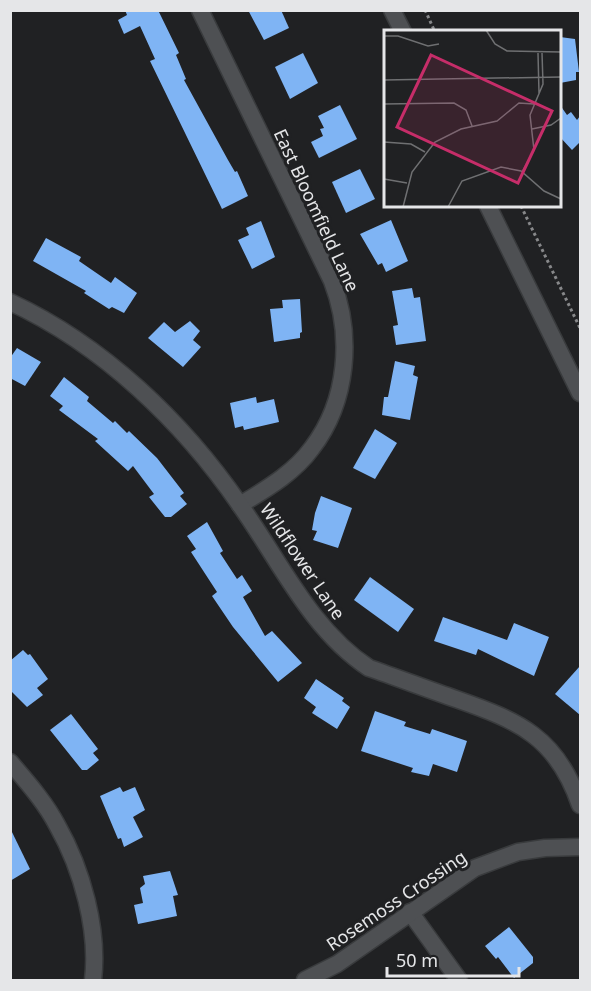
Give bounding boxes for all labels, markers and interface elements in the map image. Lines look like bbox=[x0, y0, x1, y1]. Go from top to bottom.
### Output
inset map bbox=[384, 30, 561, 207]
street label: East Bloomfield Lane bbox=[269, 125, 365, 295]
street label: Wildflower Lane bbox=[255, 498, 351, 624]
street label: Rosemoss Crossing bbox=[321, 844, 471, 956]
scale bar bbox=[387, 940, 519, 978]
text: 50 m bbox=[396, 948, 438, 972]

